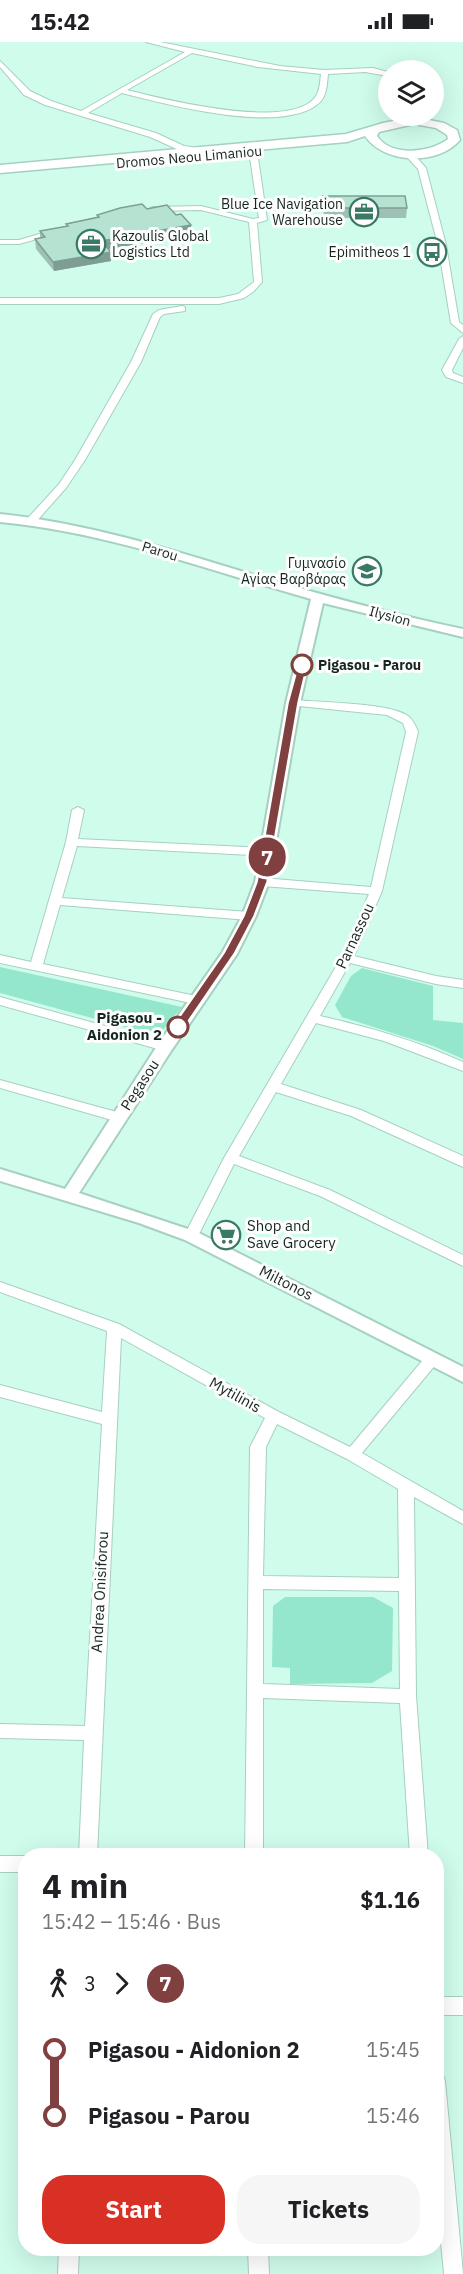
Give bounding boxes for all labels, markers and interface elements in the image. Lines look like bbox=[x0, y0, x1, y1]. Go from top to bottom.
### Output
text: 15:42 bbox=[30, 7, 90, 36]
map controls bbox=[378, 60, 444, 126]
button: layers bbox=[378, 60, 444, 126]
street label: Dromos Neou Limaniou bbox=[115, 142, 263, 172]
place label: Blue Ice Navigation Warehouse bbox=[221, 195, 343, 229]
office icon: Blue Ice Navigation Warehouse bbox=[348, 196, 380, 228]
place label: Kazoulis Global Logistics Ltd bbox=[112, 227, 209, 261]
office icon: Kazoulis Global Logistics Ltd bbox=[75, 228, 107, 260]
bus stop icon: Epimitheos 1 bbox=[416, 236, 448, 268]
place label: Epimitheos 1 bbox=[329, 243, 411, 261]
street label: Parou bbox=[140, 537, 180, 565]
place label: Γυμνασίο Αγίας Βαρβάρας bbox=[241, 554, 346, 588]
school or university icon: Γυμνασίο Αγίας Βαρβάρας bbox=[351, 555, 383, 587]
street label: Ilysion bbox=[367, 602, 413, 630]
marker: Pigasou - Parou bbox=[291, 654, 313, 676]
place label: Pigasou - Parou bbox=[318, 656, 421, 674]
line badge: 7 bbox=[248, 838, 286, 876]
text: 7 bbox=[261, 843, 273, 871]
street label: Parnassou bbox=[331, 900, 378, 972]
place label: Pigasou - Aidonion 2 bbox=[87, 1008, 162, 1044]
marker: Pigasou - Aidonion 2 bbox=[167, 1016, 189, 1038]
street label: Pegasou bbox=[116, 1056, 163, 1114]
place label: Shop and Save Grocery bbox=[247, 1216, 336, 1252]
supermarket icon: Shop and Save Grocery bbox=[210, 1219, 242, 1251]
street label: Miltonos bbox=[256, 1261, 316, 1304]
street label: Mytilinis bbox=[206, 1373, 264, 1416]
street label: Andrea Onisiforou bbox=[87, 1531, 112, 1653]
text: 4 min bbox=[42, 1864, 128, 1907]
text: $1.16 bbox=[360, 1885, 420, 1914]
text: 15:42 – 15:46 · Bus bbox=[42, 1908, 221, 1935]
icon: walk bbox=[42, 1967, 75, 2000]
icon: forward bbox=[105, 1967, 138, 2000]
text: 7 bbox=[159, 1969, 172, 1997]
text: 3 bbox=[84, 1970, 96, 1997]
text: Pigasou - Aidonion 2 bbox=[88, 2035, 300, 2064]
text: 15:45 bbox=[366, 2036, 420, 2063]
text: Pigasou - Parou bbox=[88, 2101, 250, 2130]
text: 15:46 bbox=[366, 2102, 420, 2129]
button: Start bbox=[42, 2175, 225, 2244]
button: Tickets bbox=[237, 2175, 420, 2244]

